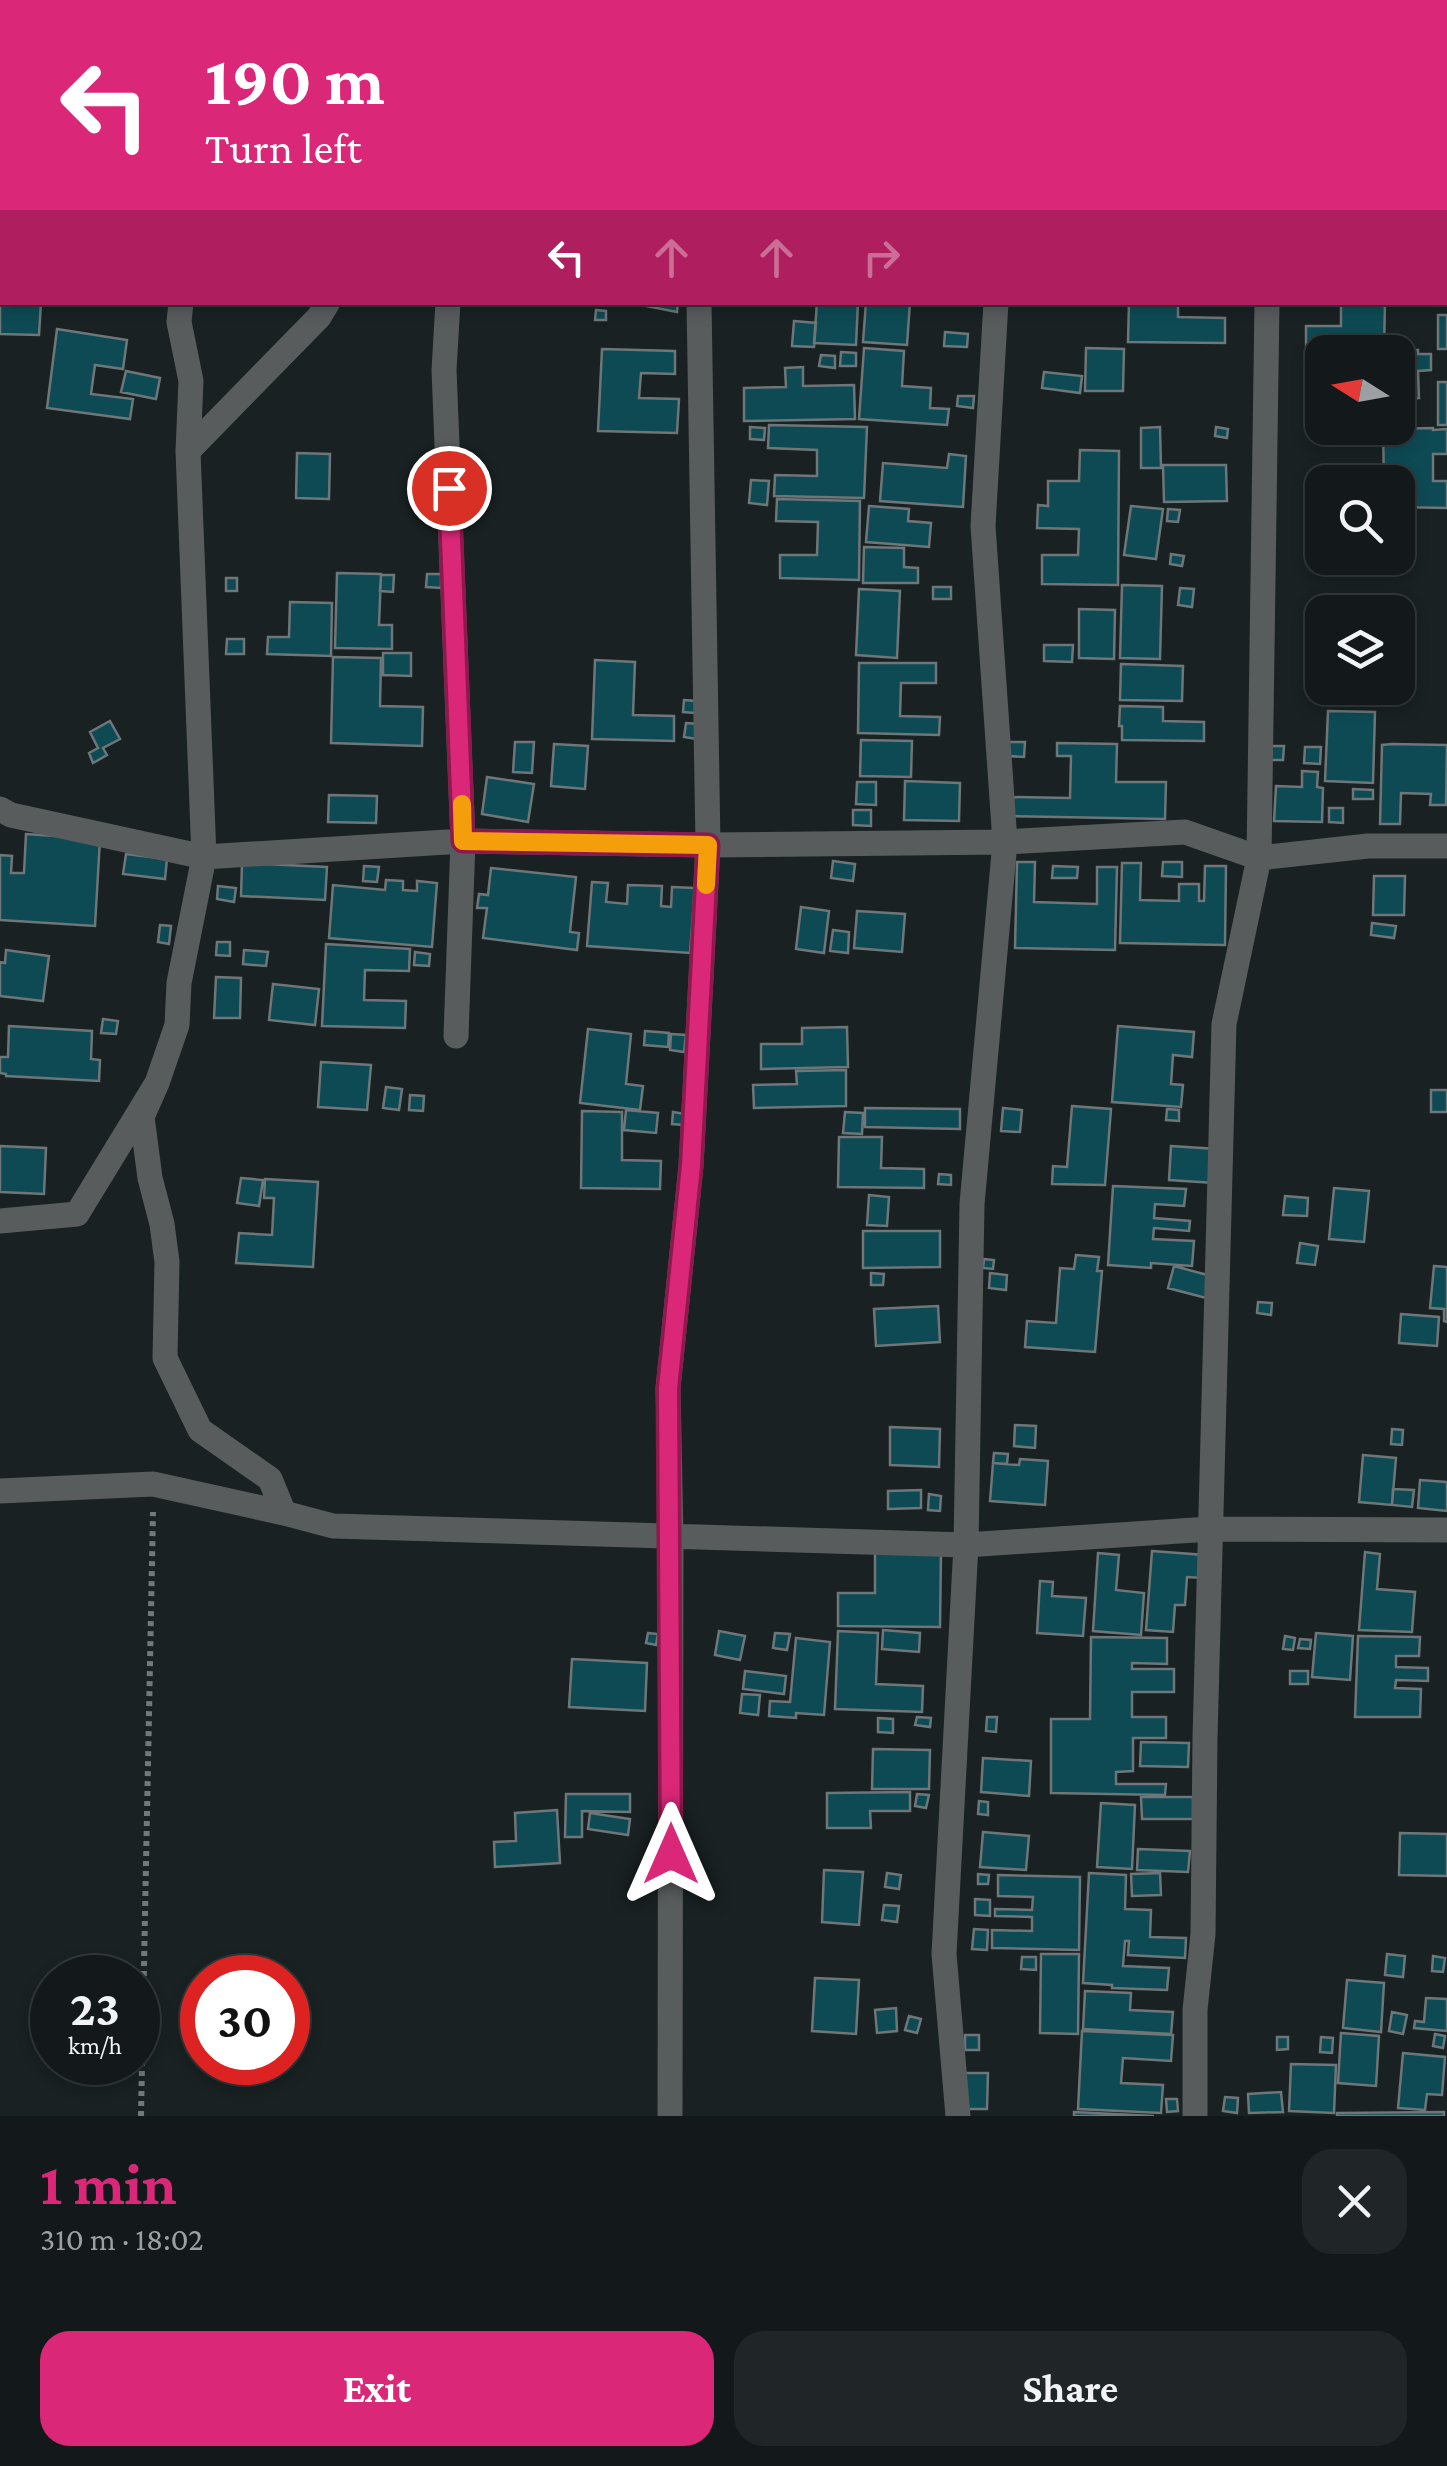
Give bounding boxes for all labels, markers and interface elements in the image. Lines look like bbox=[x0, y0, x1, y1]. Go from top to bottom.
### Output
icon: left bbox=[40, 40, 170, 170]
text: 190 m bbox=[205, 41, 385, 119]
text: Turn left bbox=[205, 123, 362, 173]
icon: left bbox=[539, 230, 594, 285]
icon: ahead bbox=[644, 230, 699, 285]
icon: ahead bbox=[749, 230, 804, 285]
icon: right bbox=[854, 230, 909, 285]
north arrow bbox=[1305, 335, 1415, 445]
map controls bbox=[1305, 335, 1415, 705]
pin bbox=[407, 446, 492, 531]
icon: arrive bbox=[422, 461, 477, 516]
button: search bbox=[1305, 465, 1415, 575]
button: layers bbox=[1305, 595, 1415, 705]
position arrow bbox=[619, 1802, 723, 1906]
speed limit sign: 30 bbox=[180, 1955, 310, 2085]
text: 23 bbox=[70, 1980, 120, 2036]
text: km/h bbox=[68, 2032, 122, 2059]
button: close bbox=[1302, 2149, 1407, 2254]
text: 1 min bbox=[40, 2150, 177, 2217]
text: 310 m · 18:02 bbox=[40, 2221, 204, 2257]
button: Exit bbox=[40, 2331, 714, 2446]
button: Share bbox=[734, 2331, 1407, 2446]

